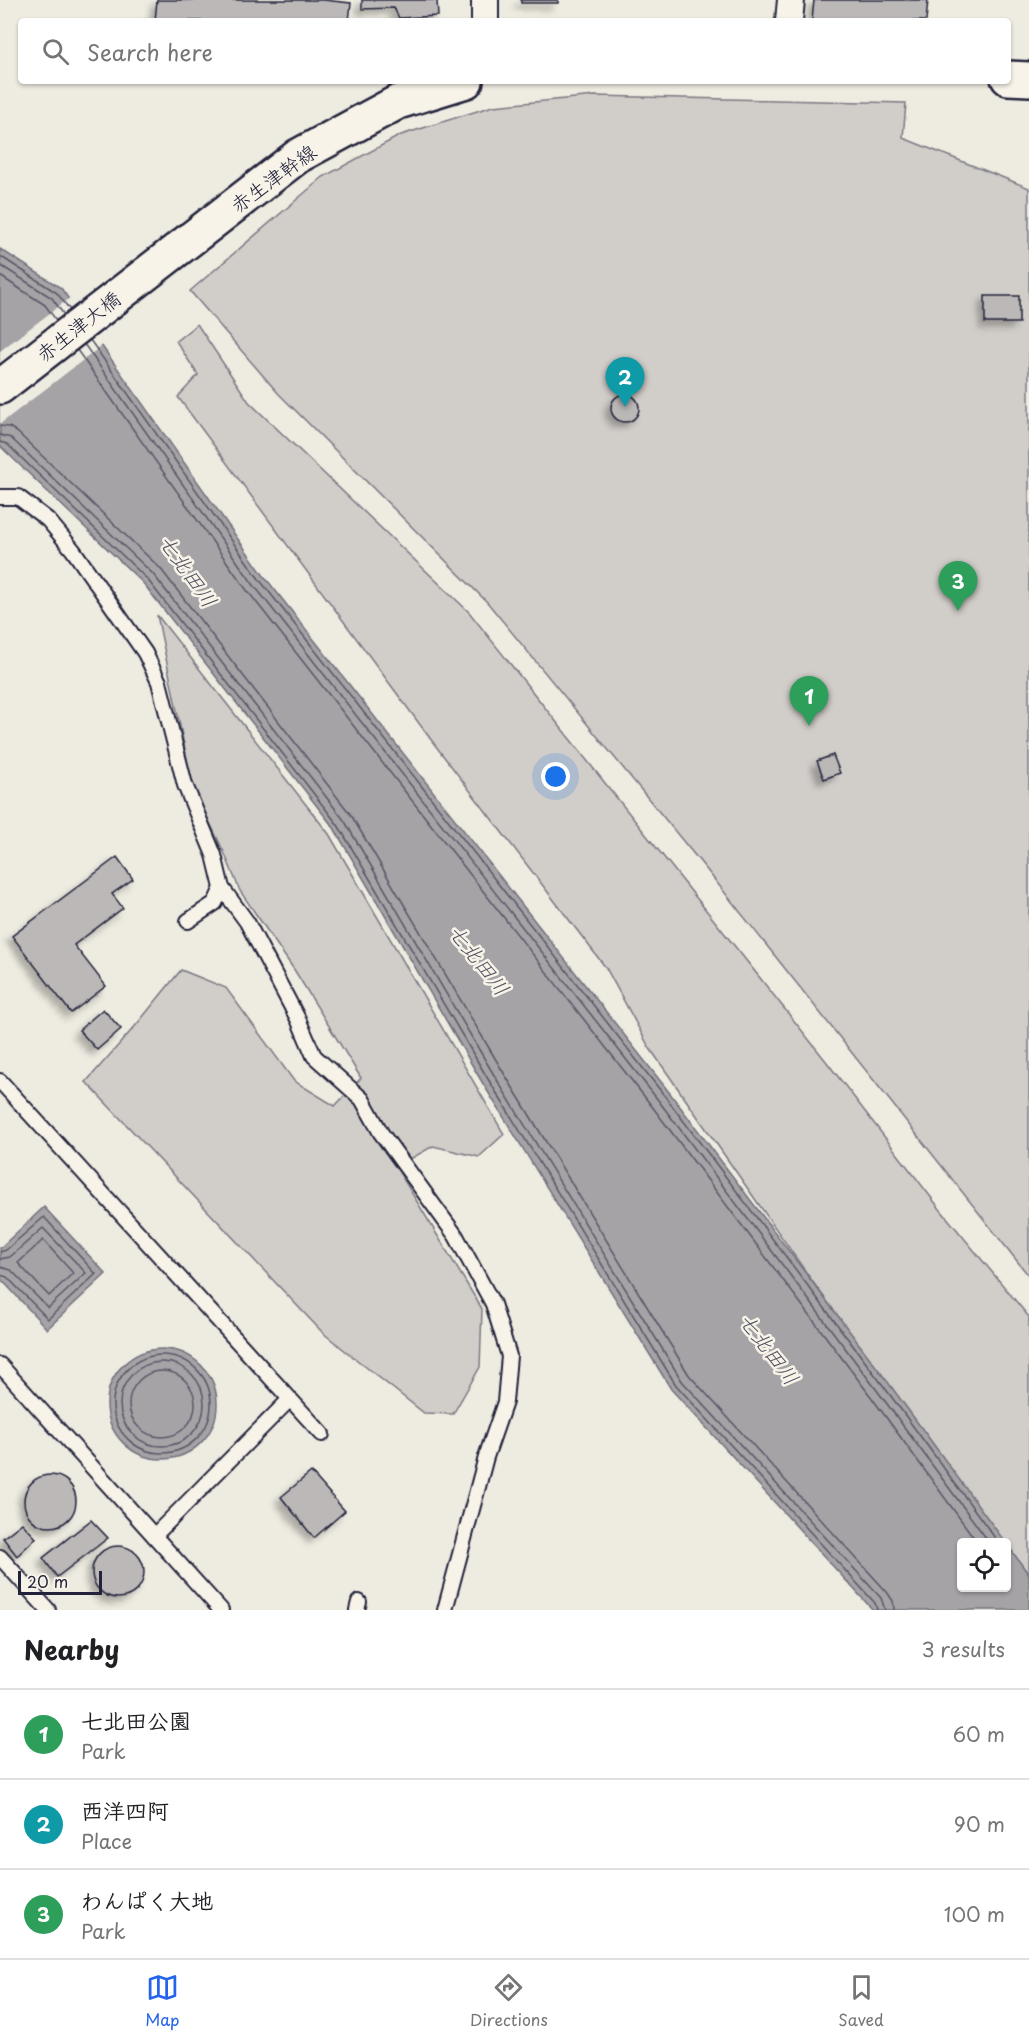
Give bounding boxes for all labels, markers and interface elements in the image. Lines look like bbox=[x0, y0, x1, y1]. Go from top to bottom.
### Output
search box bbox=[18, 18, 1011, 84]
icon: search bbox=[39, 35, 72, 68]
text: Search here bbox=[87, 35, 213, 68]
street label: 赤生津幹線 bbox=[224, 136, 322, 220]
street label: 赤生津大橋 bbox=[29, 283, 127, 369]
pin: 2 bbox=[606, 358, 644, 407]
water label: 七北田川 bbox=[152, 526, 226, 614]
pin: 3 bbox=[938, 562, 978, 611]
pin: 1 bbox=[790, 676, 828, 726]
your location bbox=[541, 762, 570, 791]
water label: 七北田川 bbox=[442, 916, 518, 1002]
water label: 七北田川 bbox=[732, 1305, 808, 1391]
map controls bbox=[957, 1538, 1011, 1592]
button: locate bbox=[957, 1538, 1011, 1592]
scale bar bbox=[18, 1568, 102, 1596]
text: 20 m bbox=[27, 1569, 68, 1593]
text: Nearby bbox=[24, 1630, 119, 1669]
text: 3 results bbox=[922, 1634, 1005, 1664]
text: 七北田公園 bbox=[81, 1703, 191, 1736]
text: 1 bbox=[39, 1719, 48, 1749]
text: 60 m bbox=[953, 1719, 1005, 1749]
text: Park bbox=[81, 1736, 126, 1766]
text: 西洋四阿 bbox=[81, 1793, 169, 1826]
text: 2 bbox=[36, 1809, 51, 1839]
text: 90 m bbox=[954, 1809, 1005, 1839]
text: Place bbox=[81, 1826, 132, 1856]
text: わんぱく大地 bbox=[81, 1883, 213, 1916]
text: 3 bbox=[37, 1899, 50, 1929]
text: 100 m bbox=[944, 1899, 1005, 1929]
text: Park bbox=[81, 1916, 126, 1946]
tab: Map bbox=[145, 1971, 179, 2031]
tab: Directions bbox=[470, 1971, 548, 2031]
tab: Saved bbox=[838, 1971, 884, 2031]

